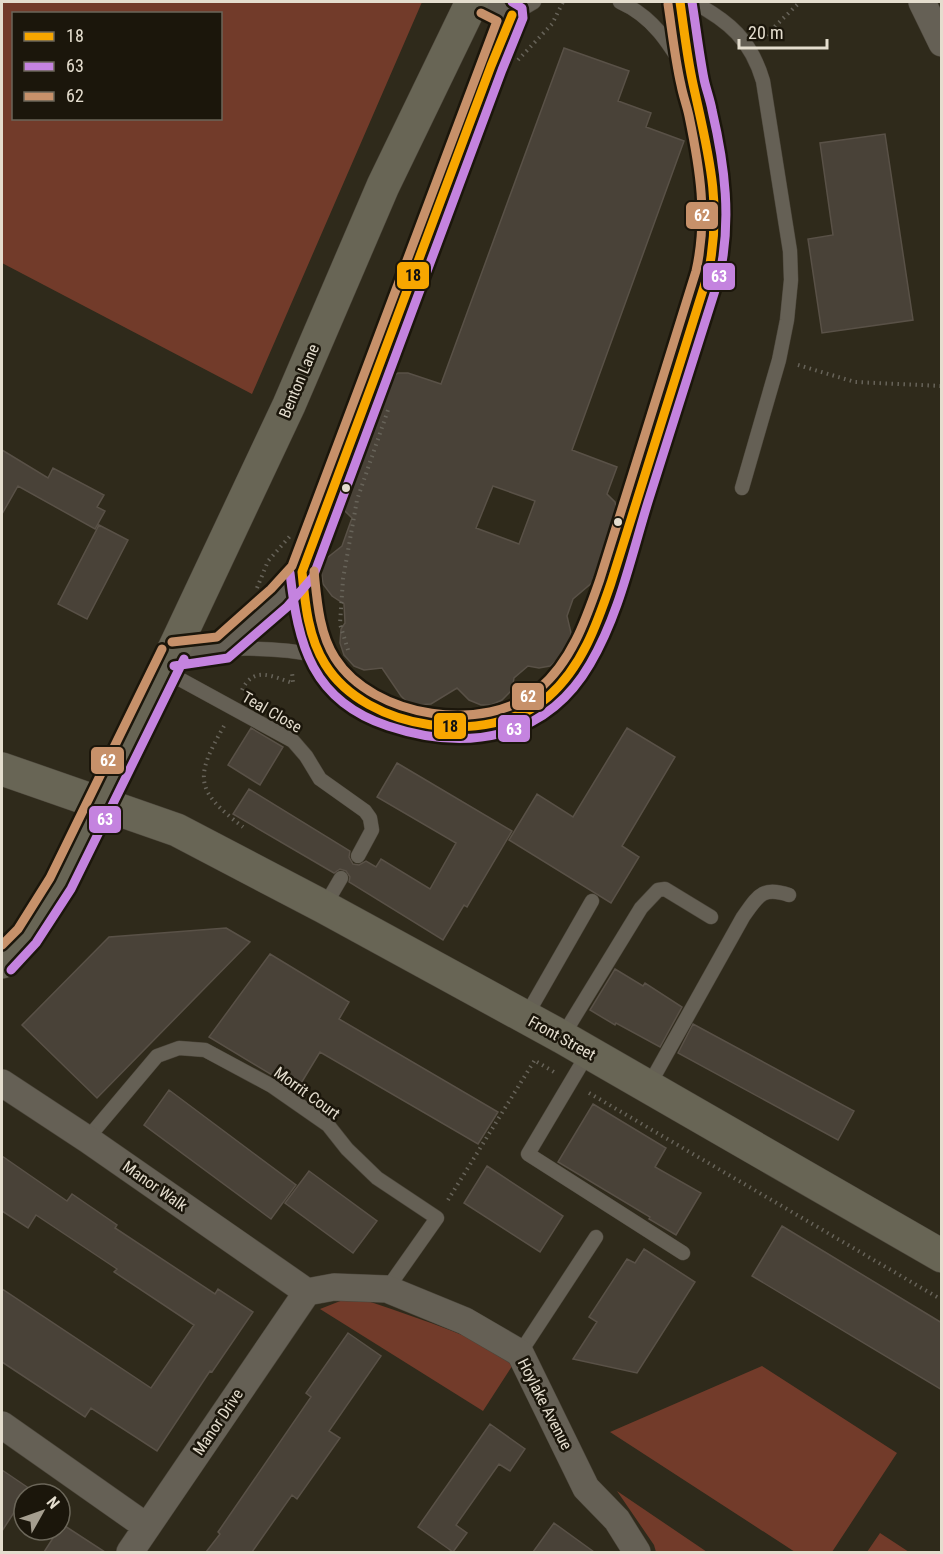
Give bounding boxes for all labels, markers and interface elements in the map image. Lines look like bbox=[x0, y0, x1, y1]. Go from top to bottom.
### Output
legend bbox=[12, 12, 222, 120]
scale bar bbox=[739, 12, 828, 50]
text: 20 m bbox=[748, 22, 783, 43]
text: 18 bbox=[66, 25, 84, 46]
text: 63 bbox=[66, 55, 84, 76]
text: 62 bbox=[66, 85, 84, 106]
line badge: 62 bbox=[685, 201, 719, 230]
text: 62 bbox=[694, 206, 710, 225]
line badge: 18 bbox=[396, 261, 430, 290]
line badge: 63 bbox=[702, 262, 736, 291]
text: 18 bbox=[405, 266, 421, 285]
text: 63 bbox=[711, 267, 727, 286]
street label: Benton Lane bbox=[275, 341, 323, 421]
unlabelled marker bbox=[340, 482, 352, 494]
unlabelled marker bbox=[612, 516, 624, 528]
line badge: 62 bbox=[511, 682, 545, 711]
street label: Teal Close bbox=[239, 687, 305, 737]
text: 62 bbox=[520, 687, 536, 706]
line badge: 18 bbox=[433, 712, 467, 740]
line badge: 63 bbox=[497, 714, 531, 743]
text: 18 bbox=[442, 717, 458, 736]
text: 63 bbox=[506, 720, 522, 739]
line badge: 62 bbox=[90, 746, 125, 775]
text: 62 bbox=[100, 751, 116, 770]
line badge: 63 bbox=[88, 805, 122, 834]
text: 63 bbox=[97, 810, 113, 829]
street label: Front Street bbox=[525, 1012, 599, 1064]
street label: Morrit Court bbox=[270, 1063, 344, 1123]
street label: Manor Walk bbox=[119, 1157, 192, 1216]
street label: Hoylake Avenue bbox=[514, 1355, 576, 1453]
street label: Manor Drive bbox=[189, 1385, 247, 1459]
north arrow bbox=[12, 1482, 72, 1542]
text: N bbox=[43, 1493, 64, 1513]

